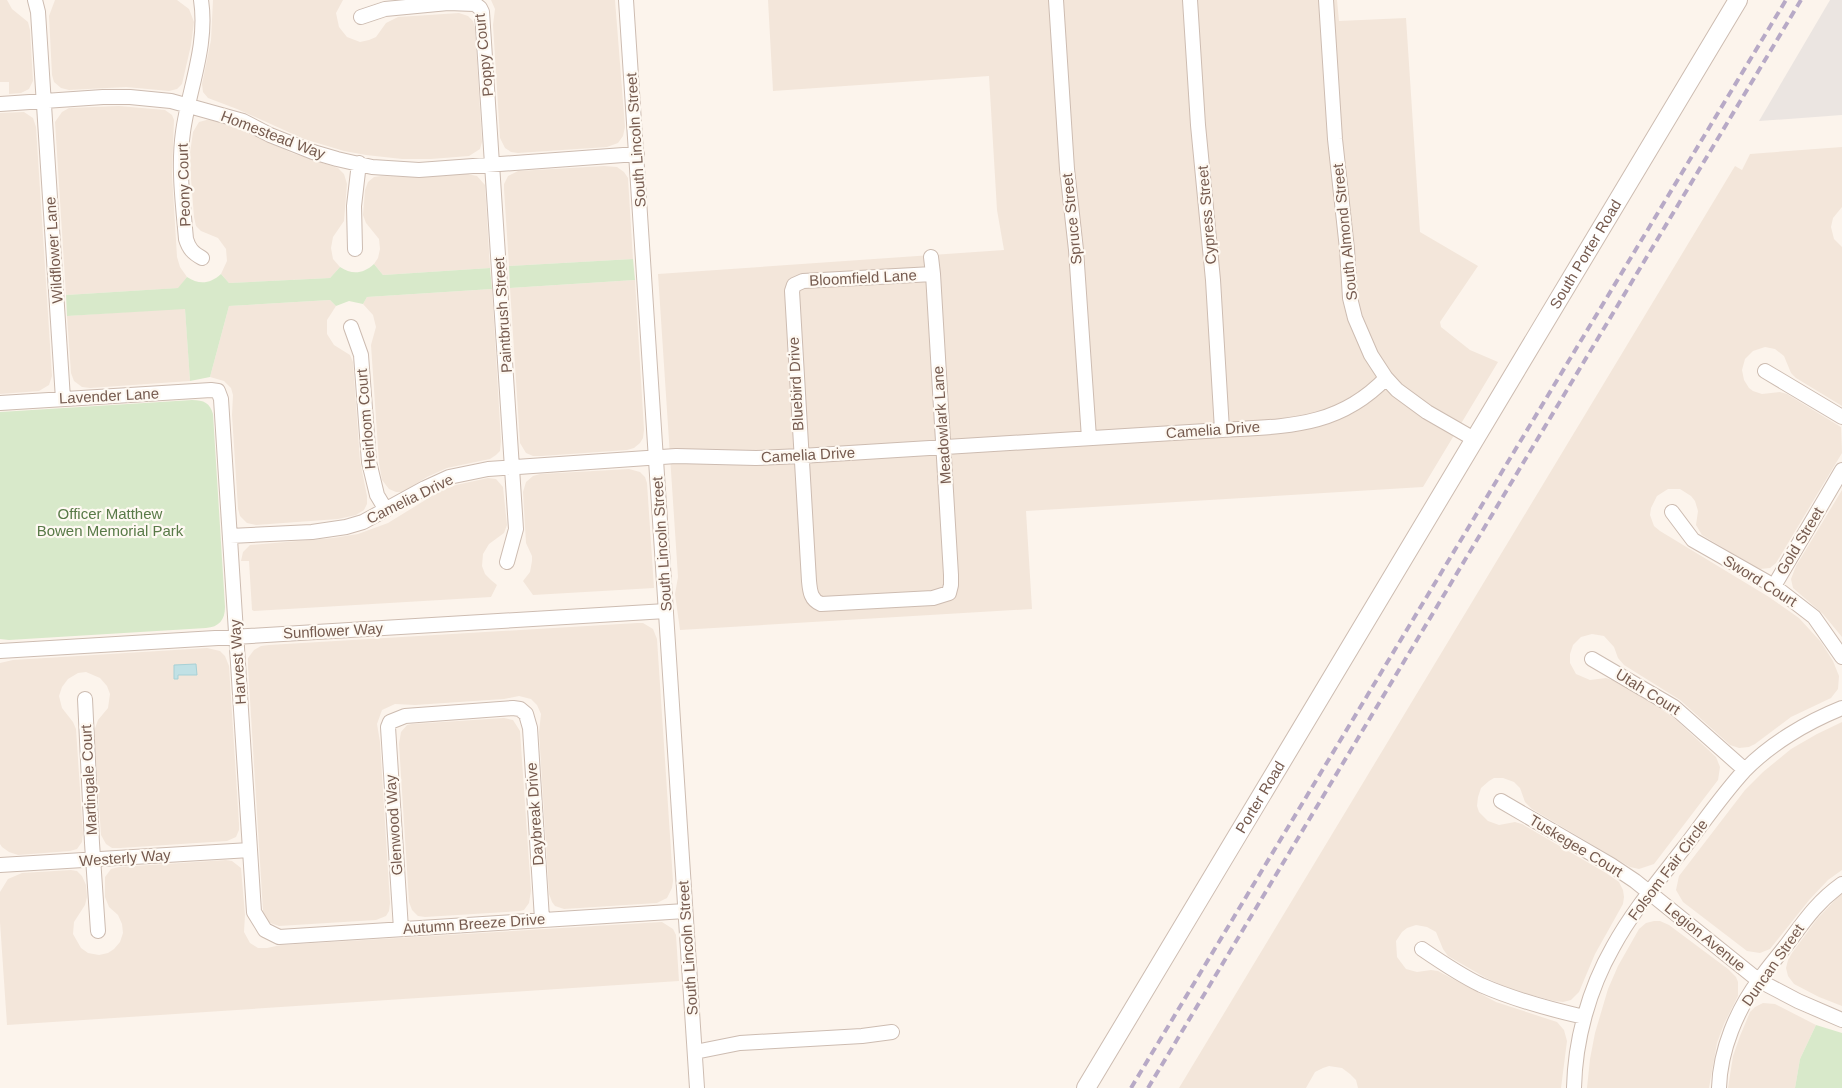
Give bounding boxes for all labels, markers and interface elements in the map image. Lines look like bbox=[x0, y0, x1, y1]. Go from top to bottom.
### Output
street label: Poppy Court bbox=[471, 12, 496, 97]
street label: South Lincoln Street bbox=[622, 71, 649, 208]
street label: Homestead Way bbox=[219, 107, 328, 162]
street label: Peony Court bbox=[174, 142, 193, 227]
street label: South Almond Street bbox=[1329, 162, 1360, 301]
street label: Cypress Street bbox=[1194, 164, 1219, 265]
street label: Spruce Street bbox=[1058, 172, 1085, 266]
street label: Wildflower Lane bbox=[41, 196, 66, 304]
street label: South Porter Road bbox=[1546, 196, 1624, 312]
street label: Paintbrush Street bbox=[490, 256, 515, 373]
street label: Bloomfield Lane bbox=[809, 266, 917, 289]
street label: Bluebird Drive bbox=[785, 337, 806, 432]
street label: Meadowlark Lane bbox=[929, 365, 954, 485]
street label: Heirloom Court bbox=[353, 367, 378, 470]
street label: Lavender Lane bbox=[59, 384, 159, 407]
street label: Camelia Drive bbox=[1165, 418, 1261, 441]
street label: Camelia Drive bbox=[760, 444, 855, 465]
street label: Camelia Drive bbox=[364, 470, 456, 527]
street label: South Lincoln Street bbox=[648, 475, 675, 612]
street label: Gold Street bbox=[1773, 503, 1827, 578]
park label: Officer Matthew Bowen Memorial Park bbox=[37, 505, 184, 539]
street label: Sword Court bbox=[1720, 551, 1801, 610]
street label: Harvest Way bbox=[226, 618, 249, 705]
street label: Sunflower Way bbox=[282, 619, 384, 642]
street label: Utah Court bbox=[1613, 665, 1684, 718]
street label: Martingale Court bbox=[77, 723, 100, 836]
street label: Porter Road bbox=[1232, 758, 1288, 836]
street label: Daybreak Drive bbox=[522, 762, 547, 866]
street label: Glenwood Way bbox=[381, 773, 406, 876]
street label: Tuskegee Court bbox=[1526, 811, 1627, 881]
street label: Folsom Fair Circle bbox=[1624, 816, 1711, 923]
street label: Westerly Way bbox=[79, 846, 172, 869]
street label: South Lincoln Street bbox=[674, 879, 701, 1016]
street label: Legion Avenue bbox=[1661, 899, 1749, 974]
street label: Autumn Breeze Drive bbox=[402, 910, 546, 937]
street label: Duncan Street bbox=[1738, 920, 1808, 1009]

